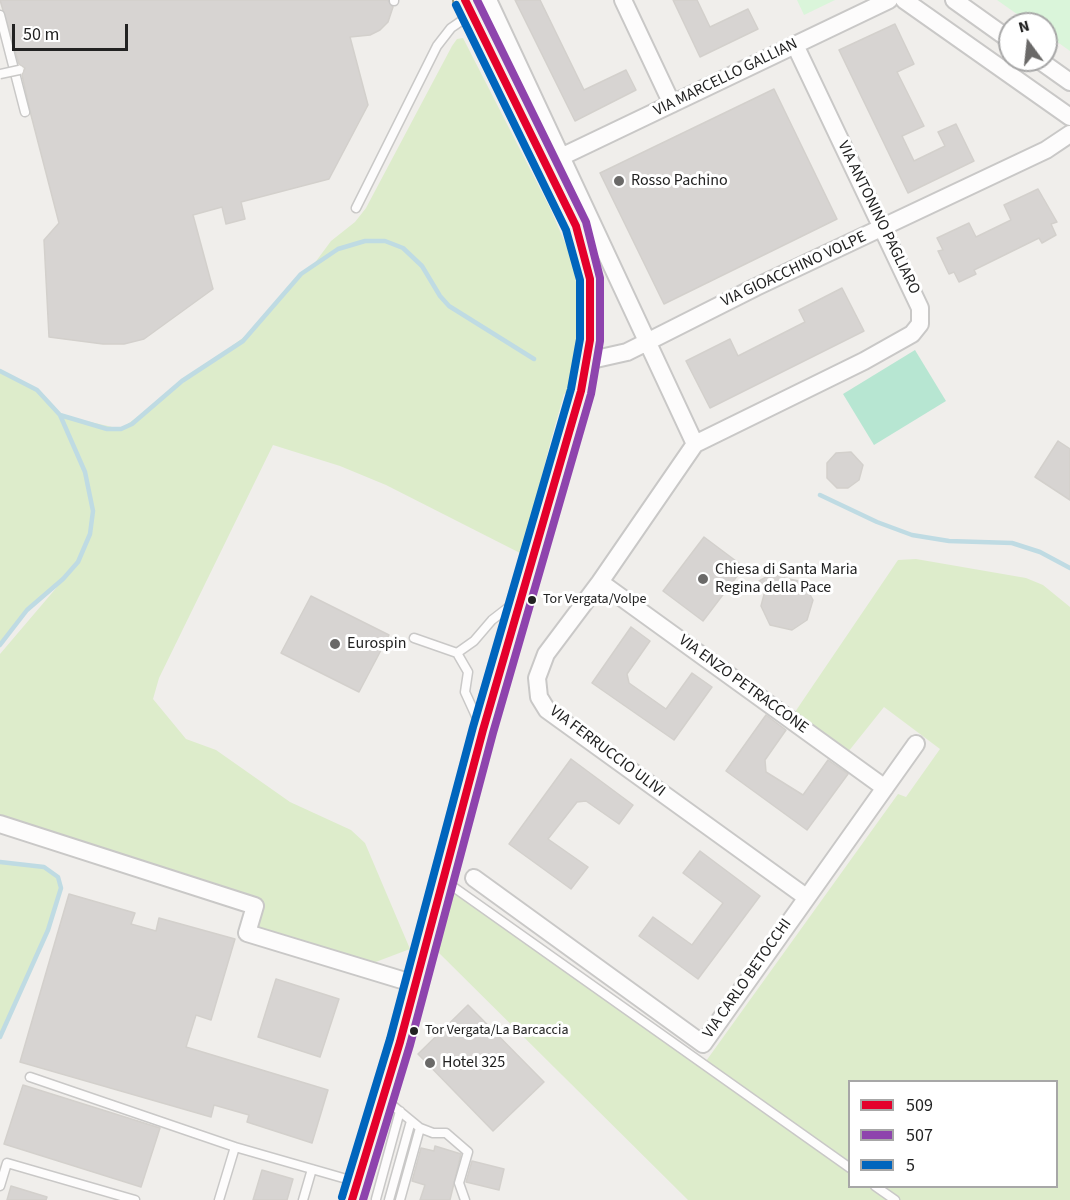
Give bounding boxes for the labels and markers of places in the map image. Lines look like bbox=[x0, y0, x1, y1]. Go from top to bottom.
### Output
place label: Rosso Pachino bbox=[631, 171, 728, 191]
marker: Rosso Pachino bbox=[612, 174, 626, 188]
place label: Chiesa di Santa Maria Regina della Pace bbox=[715, 560, 858, 598]
marker: Chiesa di Santa Maria Regina della Pace bbox=[696, 572, 710, 586]
place label: Tor Vergata/Volpe bbox=[543, 592, 646, 608]
marker: Tor Vergata/Volpe bbox=[526, 594, 538, 606]
place label: Eurospin bbox=[347, 634, 406, 654]
marker: Eurospin bbox=[328, 637, 342, 651]
place label: Tor Vergata/La Barcaccia bbox=[425, 1023, 569, 1039]
marker: Tor Vergata/La Barcaccia bbox=[408, 1025, 420, 1037]
place label: Hotel 325 bbox=[442, 1053, 505, 1073]
marker: Hotel 325 bbox=[423, 1056, 437, 1070]

